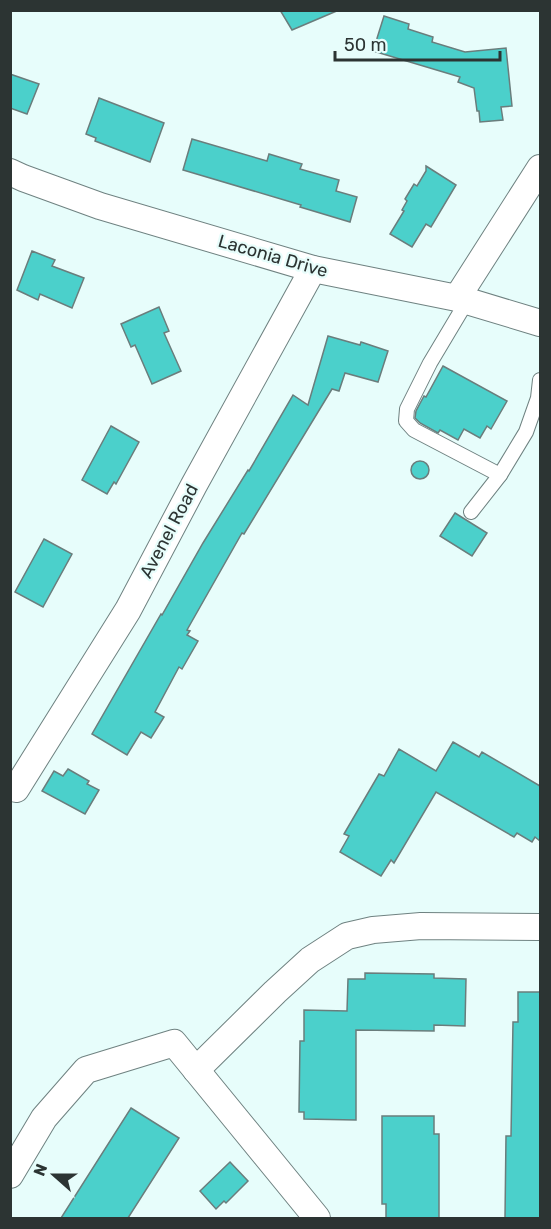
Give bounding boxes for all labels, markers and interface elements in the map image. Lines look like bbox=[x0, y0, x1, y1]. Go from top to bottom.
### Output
scale bar bbox=[335, 24, 500, 62]
text: 50 m bbox=[344, 34, 387, 56]
street label: Laconia Drive bbox=[216, 230, 330, 282]
street label: Avenel Road bbox=[135, 480, 203, 582]
north arrow bbox=[24, 1145, 84, 1205]
text: N bbox=[30, 1161, 51, 1179]

